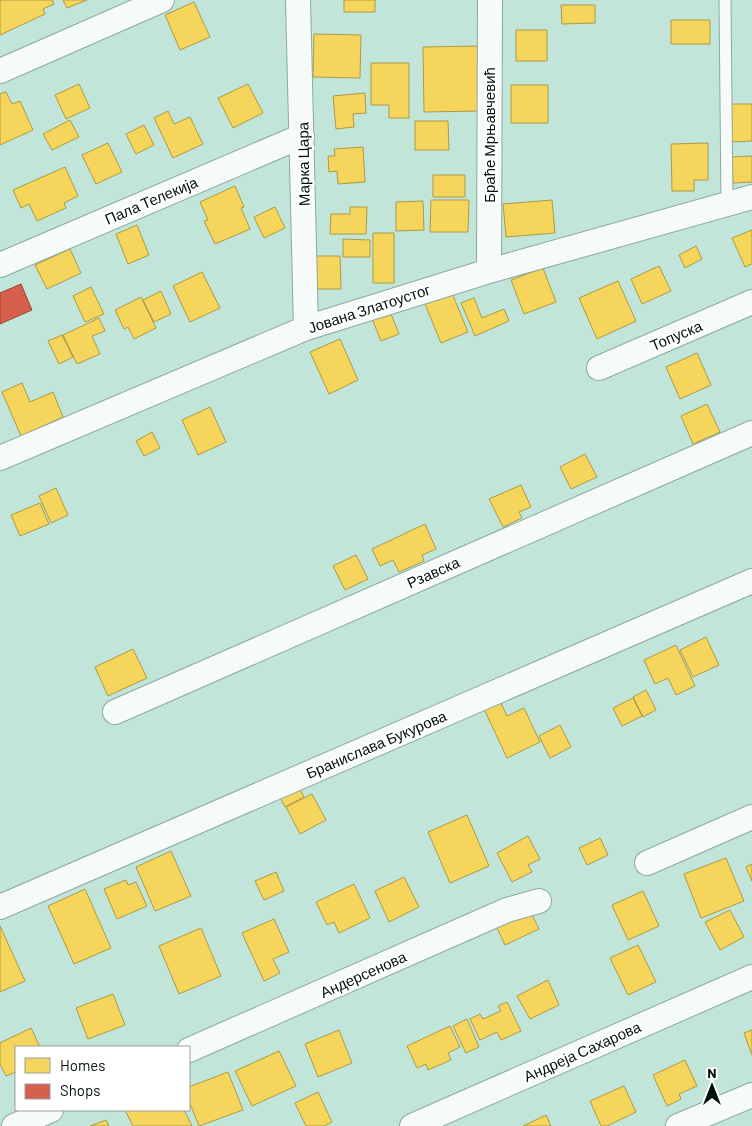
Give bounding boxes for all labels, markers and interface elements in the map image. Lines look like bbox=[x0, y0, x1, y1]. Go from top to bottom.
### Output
street label: Браће Мрњавчевић bbox=[480, 67, 498, 203]
street label: Марка Цара bbox=[293, 121, 313, 206]
street label: Пала Телекија bbox=[102, 172, 201, 228]
street label: Јована Златоустог bbox=[306, 280, 433, 336]
street label: Топуска bbox=[647, 316, 705, 354]
street label: Рзавска bbox=[404, 552, 463, 592]
street label: Бранислава Букурова bbox=[303, 706, 450, 782]
street label: Андерсенова bbox=[317, 947, 409, 1001]
street label: Андреја Сахарова bbox=[521, 1017, 644, 1085]
legend bbox=[15, 1046, 190, 1111]
text: Homes bbox=[60, 1056, 105, 1074]
north arrow bbox=[687, 1061, 737, 1111]
text: N bbox=[707, 1064, 717, 1081]
text: Shops bbox=[60, 1081, 100, 1099]

